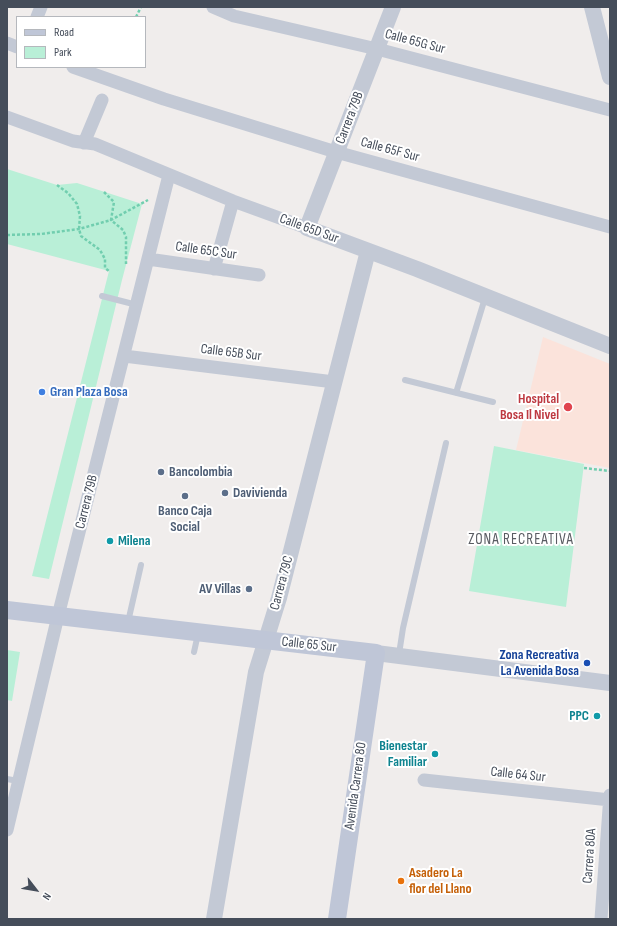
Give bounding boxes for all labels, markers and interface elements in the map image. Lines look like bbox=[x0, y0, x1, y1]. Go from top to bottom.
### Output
legend bbox=[16, 16, 146, 68]
text: Road bbox=[54, 25, 74, 40]
street label: Calle 65G Sur bbox=[383, 26, 447, 58]
text: Park bbox=[54, 45, 72, 60]
street label: Carrera 79B bbox=[332, 89, 368, 147]
street label: Calle 65F Sur bbox=[359, 134, 421, 166]
street label: Calle 65D Sur bbox=[277, 211, 341, 247]
street label: Calle 65C Sur bbox=[174, 238, 238, 264]
street label: Calle 65B Sur bbox=[200, 341, 262, 365]
place label: Gran Plaza Bosa bbox=[50, 384, 128, 400]
marker: Gran Plaza Bosa bbox=[37, 387, 47, 397]
place label: Hospital Bosa Il Nivel bbox=[500, 391, 559, 424]
marker: Hospital Bosa Il Nivel bbox=[562, 401, 574, 413]
place label: Bancolombia bbox=[169, 464, 233, 480]
marker: Bancolombia bbox=[156, 467, 166, 477]
street label: Carrera 79B bbox=[72, 473, 102, 531]
place label: Davivienda bbox=[233, 485, 287, 501]
marker: Davivienda bbox=[220, 488, 230, 498]
marker: Banco Caja Social bbox=[180, 491, 190, 501]
place label: Banco Caja Social bbox=[158, 503, 212, 536]
district label: ZONA RECREATIVA bbox=[468, 531, 574, 549]
place label: Milena bbox=[118, 533, 150, 549]
marker: Milena bbox=[105, 536, 115, 546]
street label: Carrera 79C bbox=[267, 554, 297, 612]
place label: AV Villas bbox=[199, 581, 241, 597]
marker: AV Villas bbox=[244, 584, 254, 594]
street label: Calle 65 Sur bbox=[281, 634, 337, 656]
place label: Zona Recreativa La Avenida Bosa bbox=[499, 647, 579, 680]
marker: Zona Recreativa La Avenida Bosa bbox=[582, 658, 592, 668]
place label: PPC bbox=[569, 708, 589, 724]
marker: PPC bbox=[592, 711, 602, 721]
place label: Bienestar Familiar bbox=[379, 738, 427, 770]
street label: Avenida Carrera 80 bbox=[342, 741, 370, 831]
marker: Bienestar Familiar bbox=[430, 749, 440, 759]
street label: Calle 64 Sur bbox=[490, 764, 546, 786]
street label: Carrera 80A bbox=[580, 828, 600, 884]
place label: Asadero La flor del Llano bbox=[409, 865, 472, 898]
north arrow bbox=[16, 870, 56, 910]
marker: Asadero La flor del Llano bbox=[396, 876, 406, 886]
text: N bbox=[40, 891, 54, 902]

